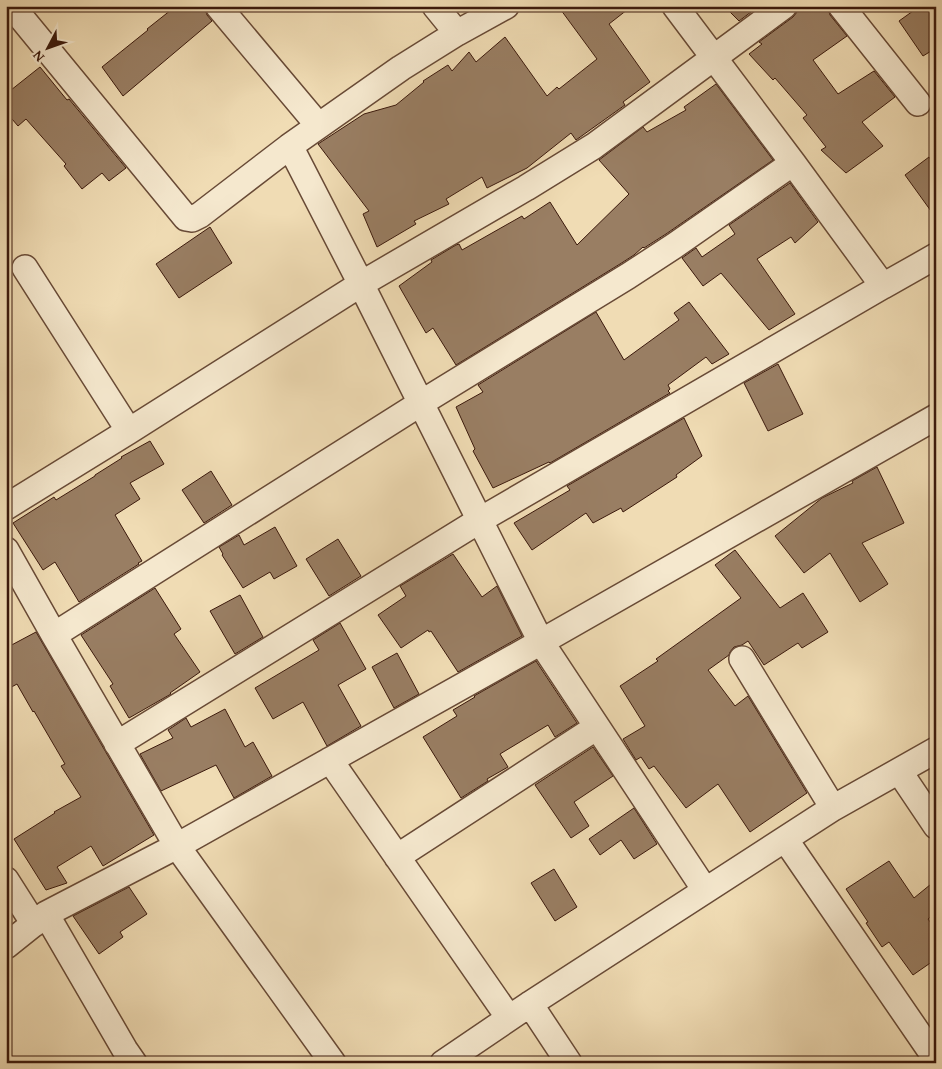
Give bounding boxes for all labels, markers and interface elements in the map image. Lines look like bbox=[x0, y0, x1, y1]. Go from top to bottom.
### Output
north arrow bbox=[22, 22, 72, 72]
text: N bbox=[27, 46, 49, 67]

